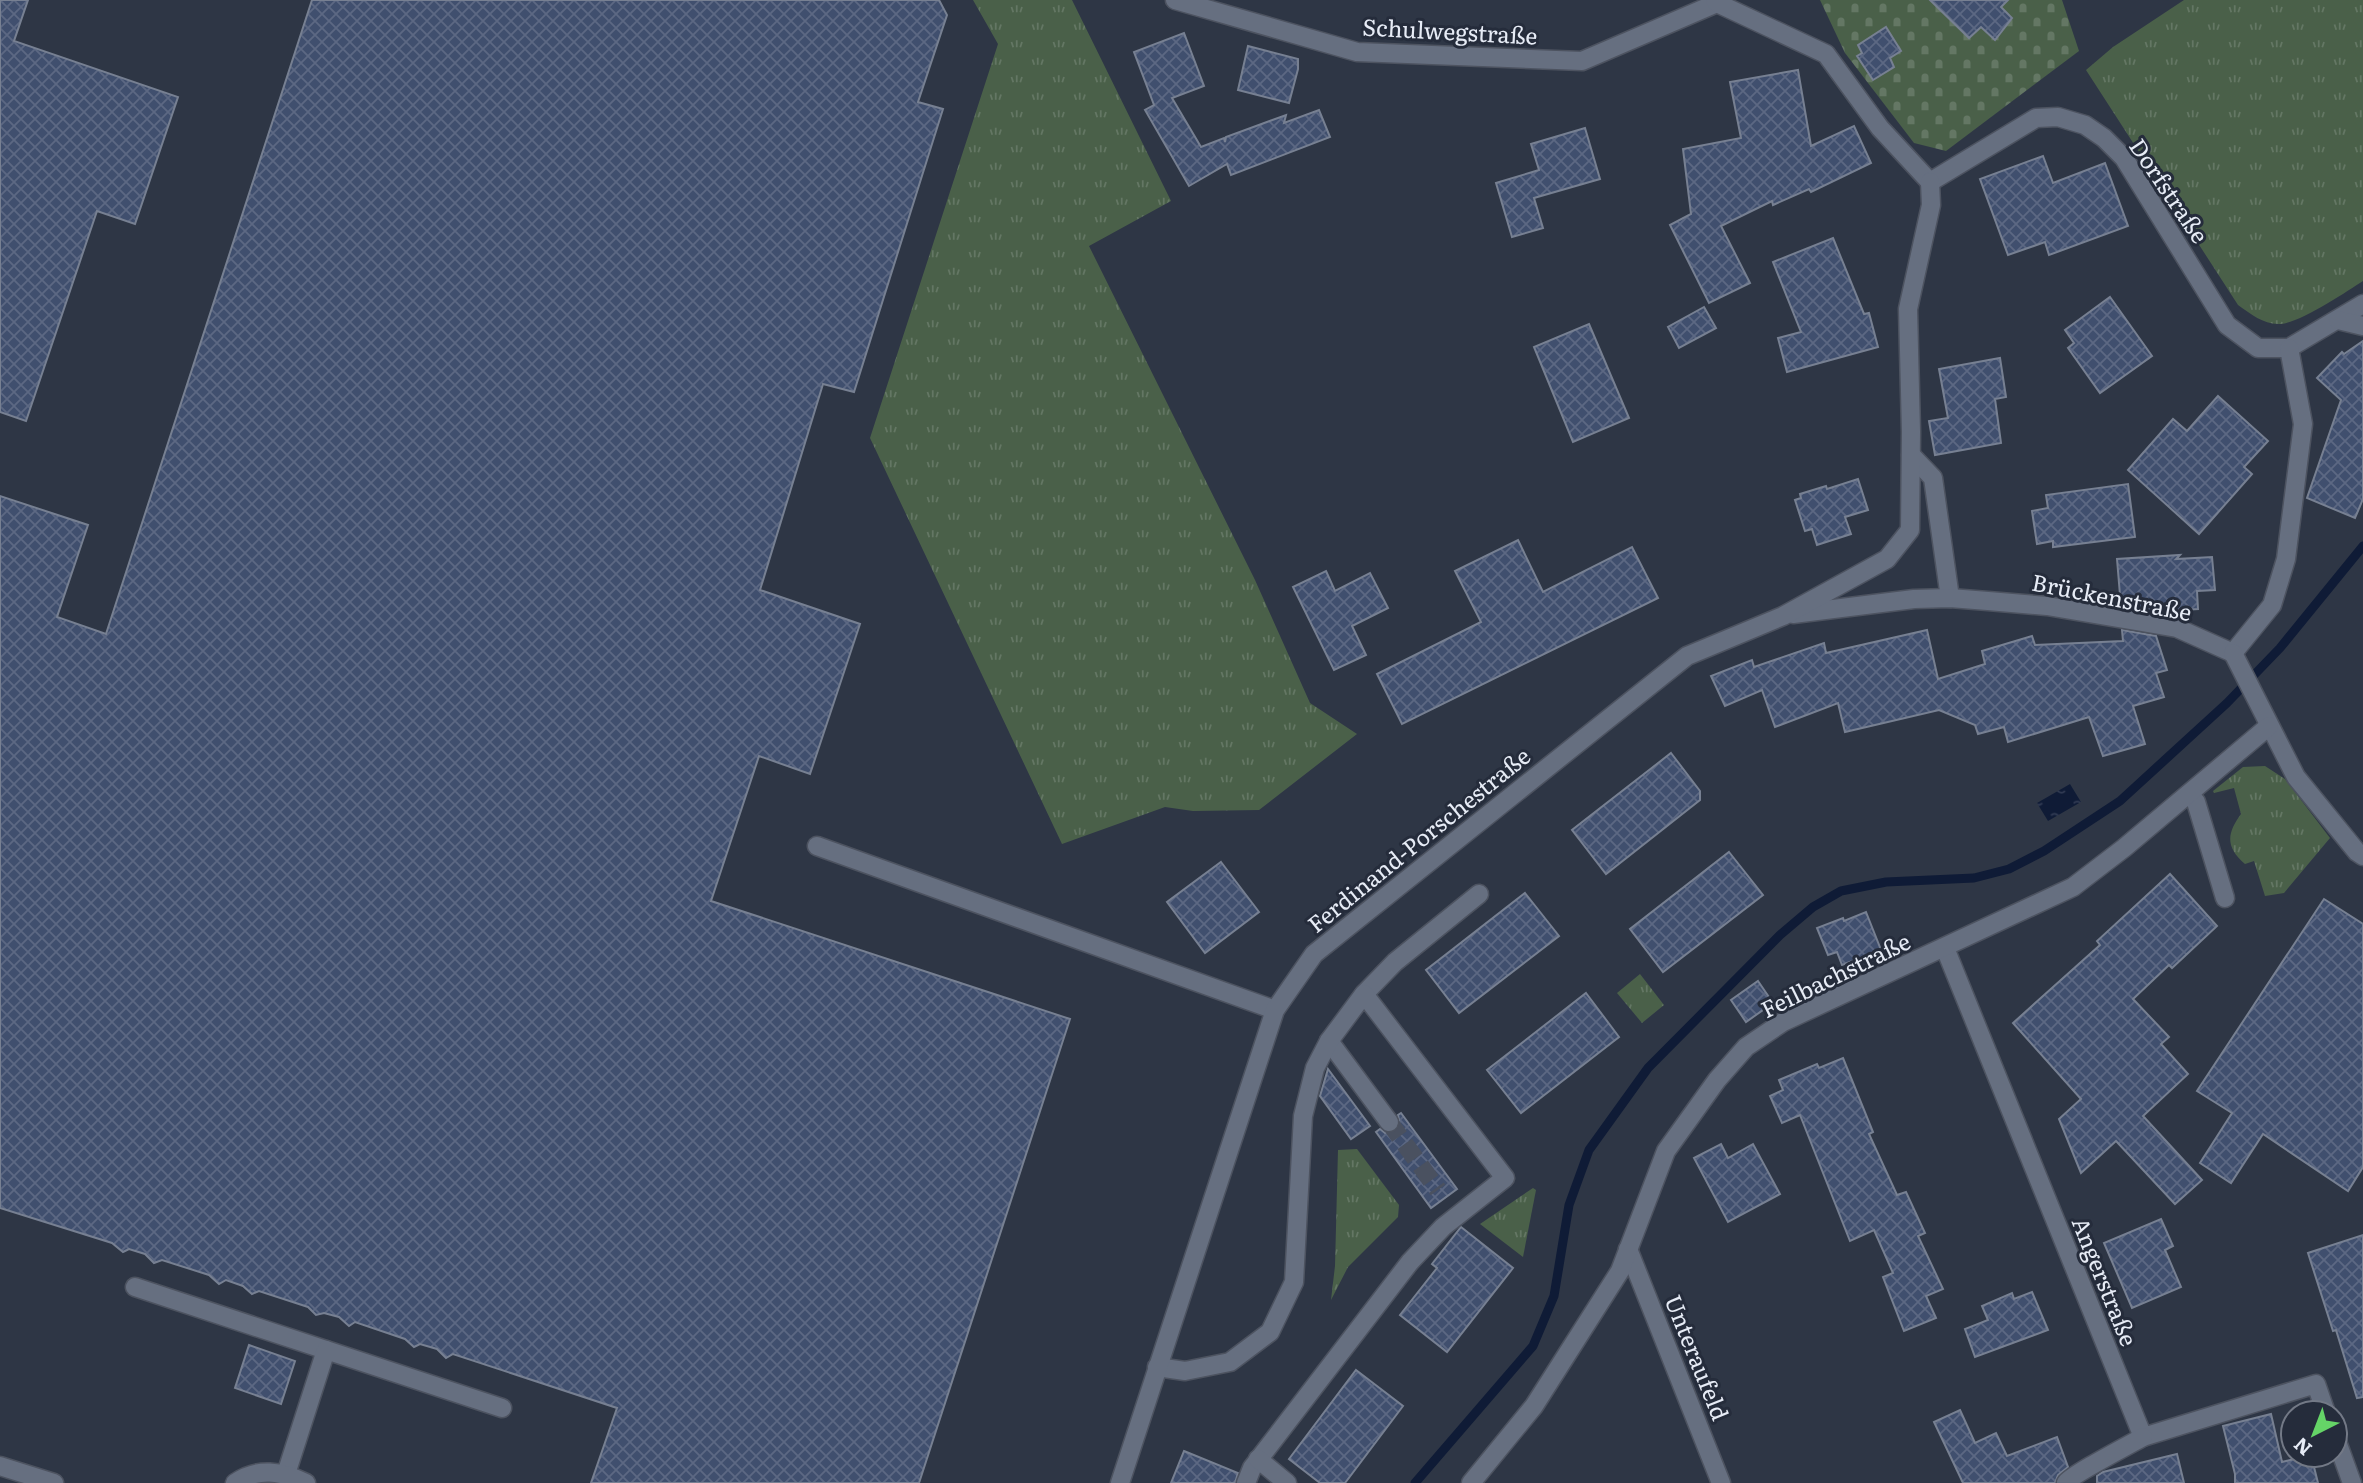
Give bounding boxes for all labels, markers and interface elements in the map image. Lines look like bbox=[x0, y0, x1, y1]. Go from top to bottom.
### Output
street label: Schulwegstraße bbox=[1362, 8, 1538, 52]
street label: Dorfstraße bbox=[2122, 131, 2218, 249]
street label: Brückenstraße bbox=[2029, 564, 2195, 628]
street label: Ferdinand-Porschestraße bbox=[1299, 738, 1537, 940]
street label: Feilbachstraße bbox=[1754, 923, 1916, 1025]
street label: Angerstraße bbox=[2065, 1211, 2147, 1351]
street label: Unteraufeld bbox=[1657, 1289, 1739, 1425]
north arrow bbox=[2279, 1399, 2349, 1469]
text: N bbox=[2287, 1432, 2317, 1463]

